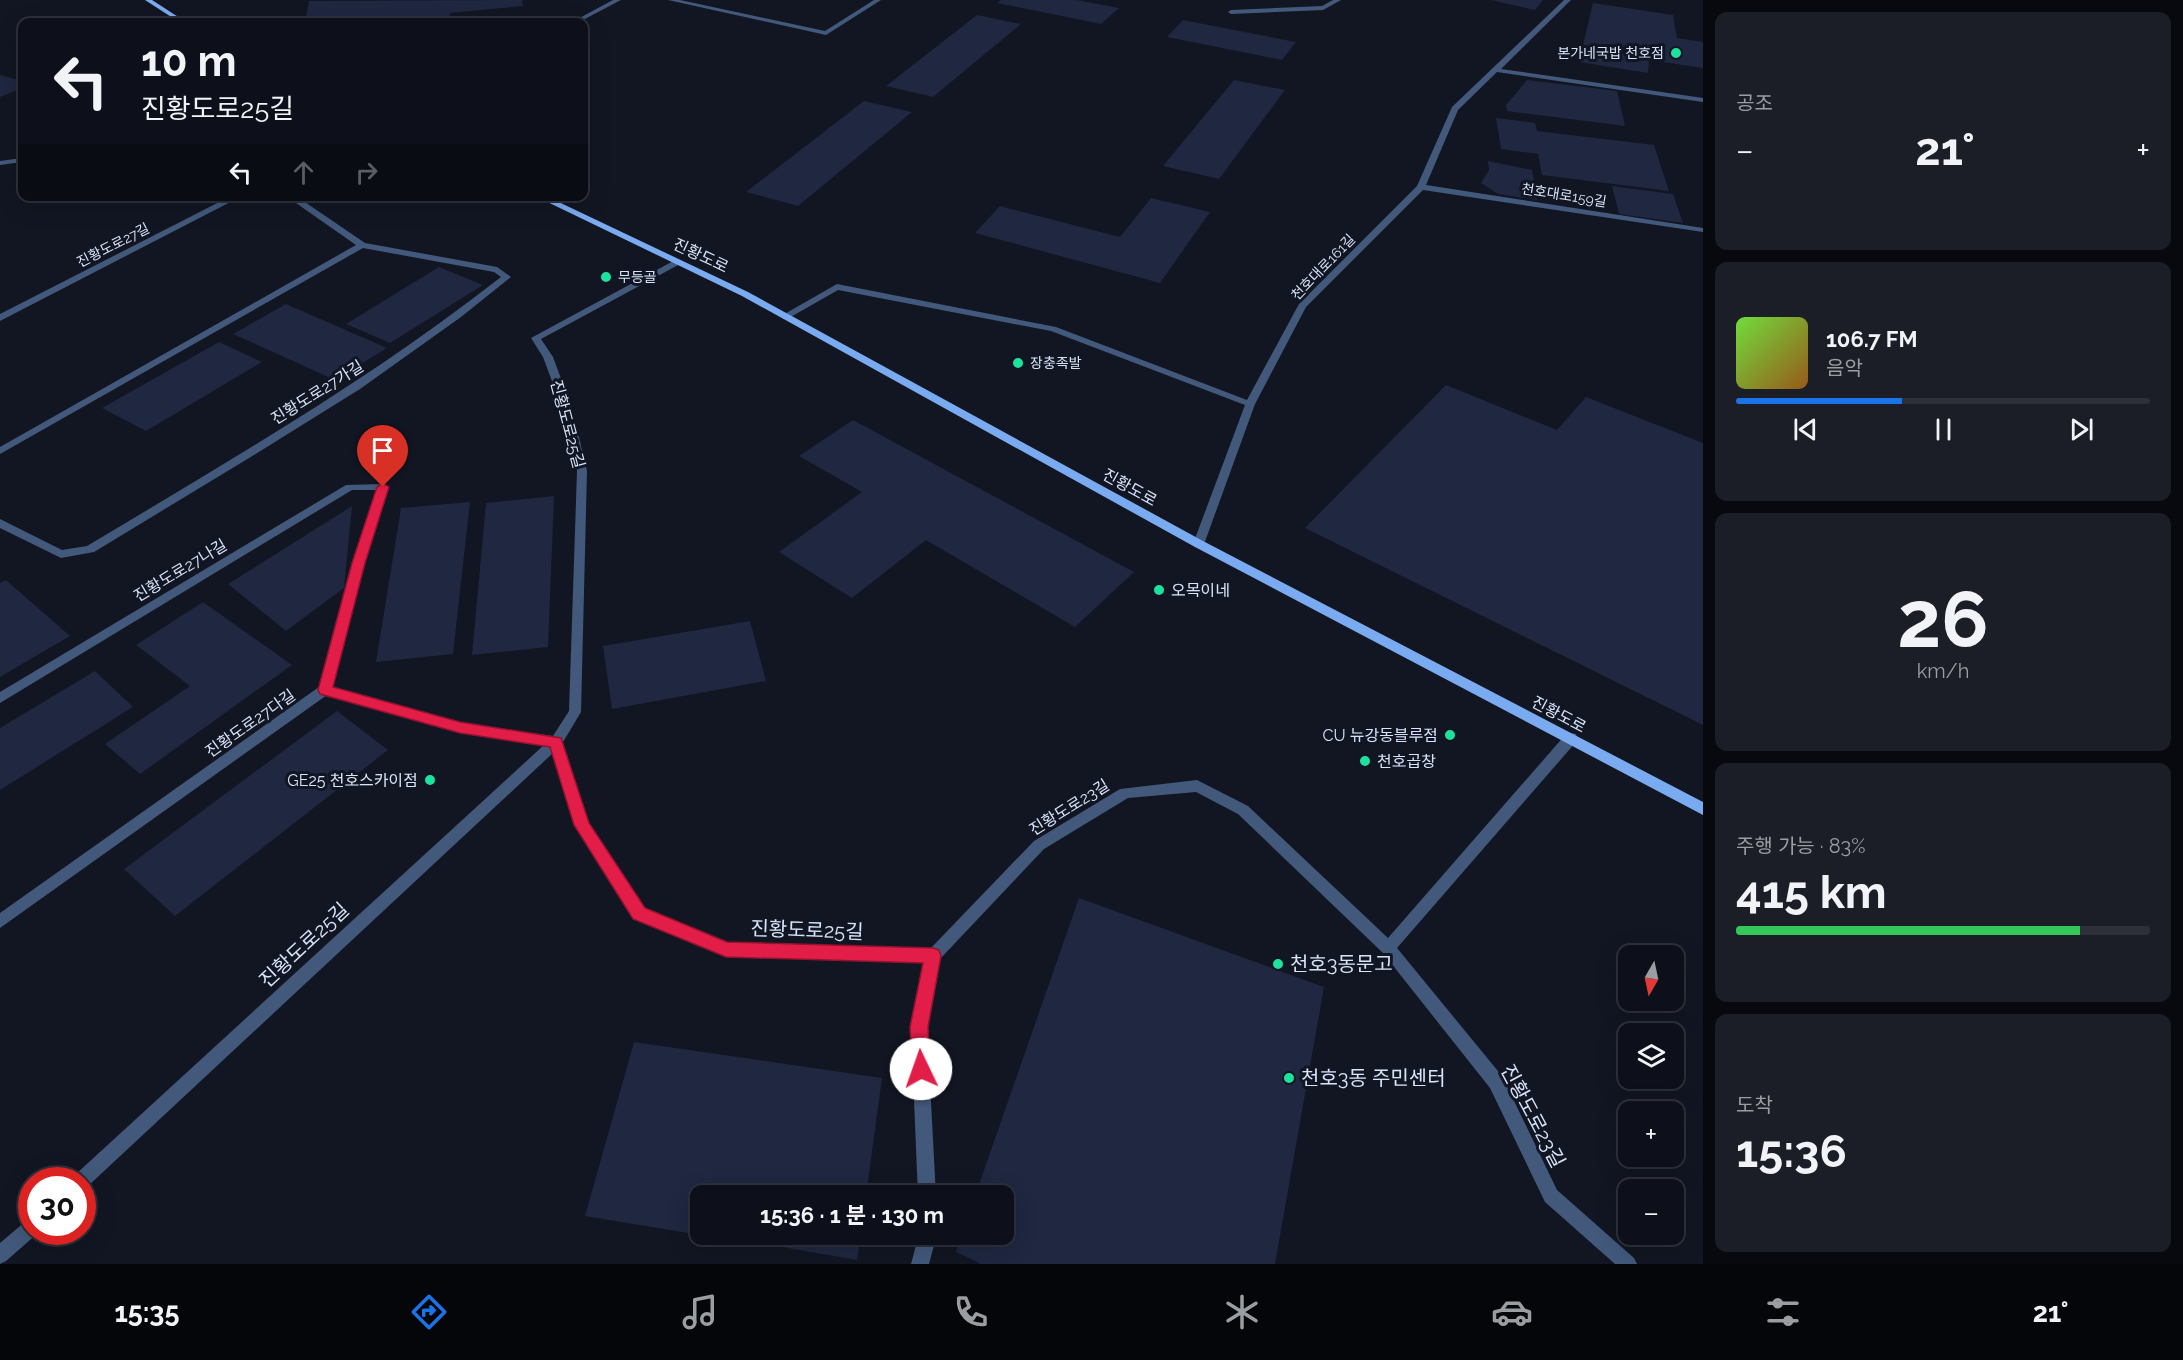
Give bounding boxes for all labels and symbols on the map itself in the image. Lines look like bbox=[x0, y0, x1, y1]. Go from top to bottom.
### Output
place label: 본가네국밥 천호점 bbox=[1557, 45, 1664, 61]
marker: 본가네국밥 천호점 bbox=[1669, 46, 1683, 60]
street label: 천호대로159길 bbox=[1520, 180, 1608, 210]
street label: 진황도로27길 bbox=[74, 220, 152, 270]
street label: 천호대로161길 bbox=[1288, 231, 1358, 303]
street label: 진황도로 bbox=[670, 234, 732, 277]
place label: 무등골 bbox=[618, 269, 657, 285]
marker: 무등골 bbox=[599, 270, 613, 284]
place label: 장충족발 bbox=[1030, 355, 1082, 371]
street label: 진황도로27가길 bbox=[268, 356, 367, 428]
marker: 장충족발 bbox=[1011, 356, 1025, 370]
street label: 진황도로25길 bbox=[547, 378, 588, 470]
pin bbox=[357, 425, 408, 487]
street label: 진황도로 bbox=[1099, 465, 1160, 510]
street label: 진황도로27나길 bbox=[130, 535, 230, 606]
place label: 오목이네 bbox=[1171, 581, 1230, 600]
marker: 오목이네 bbox=[1152, 583, 1166, 597]
street label: 진황도로27다길 bbox=[202, 685, 299, 761]
street label: 진황도로 bbox=[1528, 692, 1589, 737]
place label: CU 뉴강동블루점 bbox=[1323, 726, 1438, 745]
marker: CU 뉴강동블루점 bbox=[1443, 728, 1457, 742]
place label: 천호곱창 bbox=[1377, 752, 1436, 771]
marker: 천호곱창 bbox=[1358, 754, 1372, 768]
place label: GE25 천호스카이점 bbox=[287, 771, 418, 790]
marker: GE25 천호스카이점 bbox=[423, 773, 437, 787]
street label: 진황도로23길 bbox=[1026, 775, 1113, 839]
street label: 진황도로25길 bbox=[254, 898, 354, 992]
street label: 진황도로25길 bbox=[750, 916, 864, 944]
north arrow bbox=[1618, 945, 1684, 1011]
place label: 천호3동문고 bbox=[1290, 952, 1393, 976]
marker: 천호3동문고 bbox=[1271, 957, 1285, 971]
position arrow bbox=[889, 1037, 953, 1101]
street label: 진황도로23길 bbox=[1496, 1060, 1570, 1172]
place label: 천호3동 주민센터 bbox=[1301, 1066, 1446, 1090]
marker: 천호3동 주민센터 bbox=[1282, 1071, 1296, 1085]
speed limit sign: 30 bbox=[18, 1167, 96, 1245]

